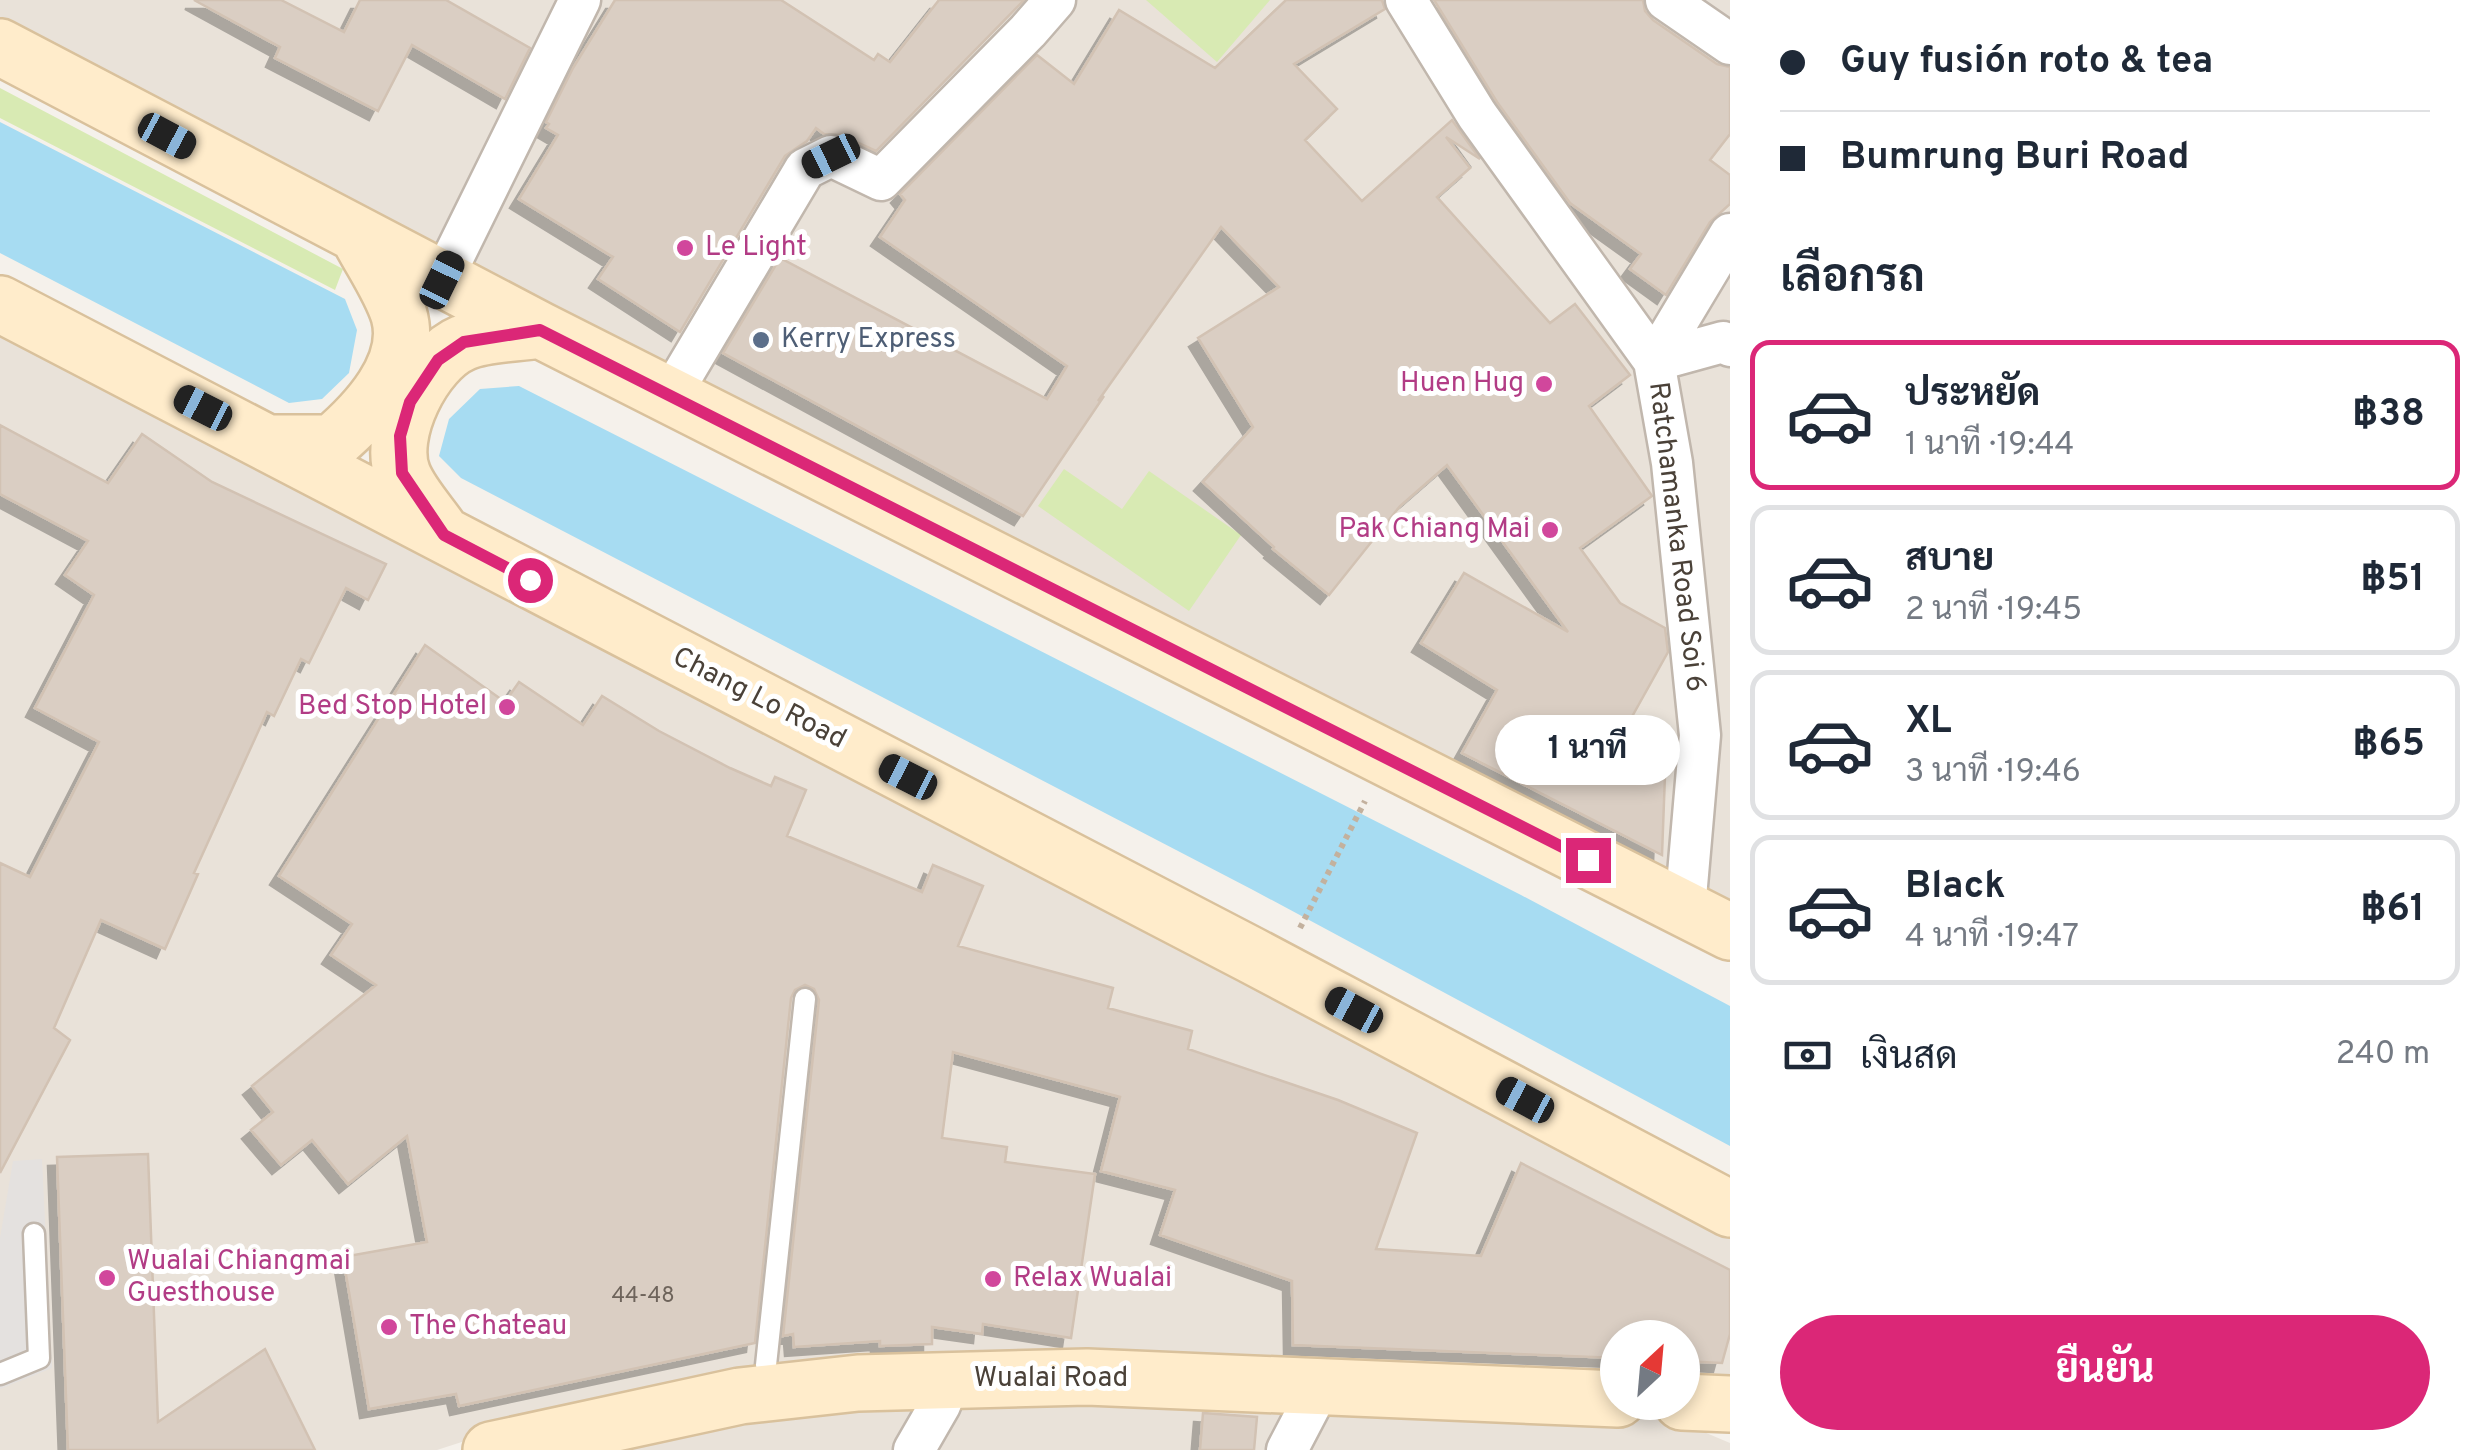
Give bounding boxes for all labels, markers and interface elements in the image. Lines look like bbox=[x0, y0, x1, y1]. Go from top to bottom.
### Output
text: Guy fusión roto & tea bbox=[1840, 38, 2213, 87]
car bbox=[133, 109, 201, 163]
car bbox=[797, 129, 865, 183]
text: Bumrung Buri Road bbox=[1840, 134, 2189, 183]
place label: Le Light bbox=[705, 230, 807, 266]
marker: Le Light bbox=[674, 237, 696, 259]
car bbox=[415, 246, 469, 314]
text: เลือกรถ bbox=[1780, 251, 1925, 308]
place label: Kerry Express bbox=[781, 322, 956, 358]
marker: Kerry Express bbox=[750, 329, 772, 351]
place label: Huen Hug bbox=[1400, 366, 1524, 402]
icon: car bbox=[1785, 370, 1875, 460]
text: ประหยัด bbox=[1905, 371, 2040, 420]
marker: Huen Hug bbox=[1533, 373, 1555, 395]
street label: Ratchamanka Road Soi 6 bbox=[1639, 380, 1713, 694]
car bbox=[169, 381, 237, 435]
text: ฿38 bbox=[2352, 391, 2425, 440]
text: 1 นาที · 19:44 bbox=[1905, 426, 2074, 466]
place label: Pak Chiang Mai bbox=[1339, 512, 1530, 548]
marker: Pak Chiang Mai bbox=[1539, 519, 1561, 541]
icon: car bbox=[1785, 535, 1875, 625]
text: สบาย bbox=[1905, 536, 1994, 585]
text: ฿51 bbox=[2360, 556, 2425, 605]
route start bbox=[508, 558, 553, 603]
text: 2 นาที · 19:45 bbox=[1905, 591, 2082, 631]
street label: Chang Lo Road bbox=[666, 640, 852, 758]
place label: Bed Stop Hotel bbox=[298, 689, 487, 725]
marker: Bed Stop Hotel bbox=[496, 696, 518, 718]
text: XL bbox=[1905, 698, 1952, 747]
icon: car bbox=[1785, 700, 1875, 790]
callout: 1 นาที bbox=[1496, 715, 1680, 785]
text: ฿65 bbox=[2352, 721, 2425, 770]
text: 1 นาที bbox=[1548, 730, 1627, 770]
car bbox=[874, 750, 942, 804]
text: 3 นาที · 19:46 bbox=[1905, 753, 2081, 793]
route end bbox=[1566, 838, 1611, 883]
text: Black bbox=[1905, 863, 2005, 912]
icon: car bbox=[1785, 865, 1875, 955]
text: ฿61 bbox=[2360, 886, 2425, 935]
text: 4 นาที · 19:47 bbox=[1905, 918, 2079, 958]
car bbox=[1320, 983, 1388, 1037]
icon: cash bbox=[1780, 1028, 1835, 1083]
text: เงินสด bbox=[1860, 1034, 1958, 1083]
text: 240 m bbox=[2336, 1035, 2430, 1075]
car bbox=[1491, 1073, 1559, 1127]
place label: Wualai Chiangmai Guesthouse bbox=[127, 1244, 351, 1312]
place label: Relax Wualai bbox=[1013, 1261, 1172, 1297]
marker: Wualai Chiangmai Guesthouse bbox=[96, 1267, 118, 1289]
marker: Relax Wualai bbox=[982, 1268, 1004, 1290]
house number: 44-48 bbox=[611, 1283, 675, 1310]
place label: The Chateau bbox=[409, 1309, 567, 1345]
button: ยืนยัน bbox=[1780, 1315, 2430, 1430]
marker: The Chateau bbox=[378, 1316, 400, 1338]
north arrow bbox=[1600, 1320, 1700, 1420]
map controls bbox=[1600, 1320, 1700, 1420]
street label: Wualai Road bbox=[974, 1361, 1128, 1397]

